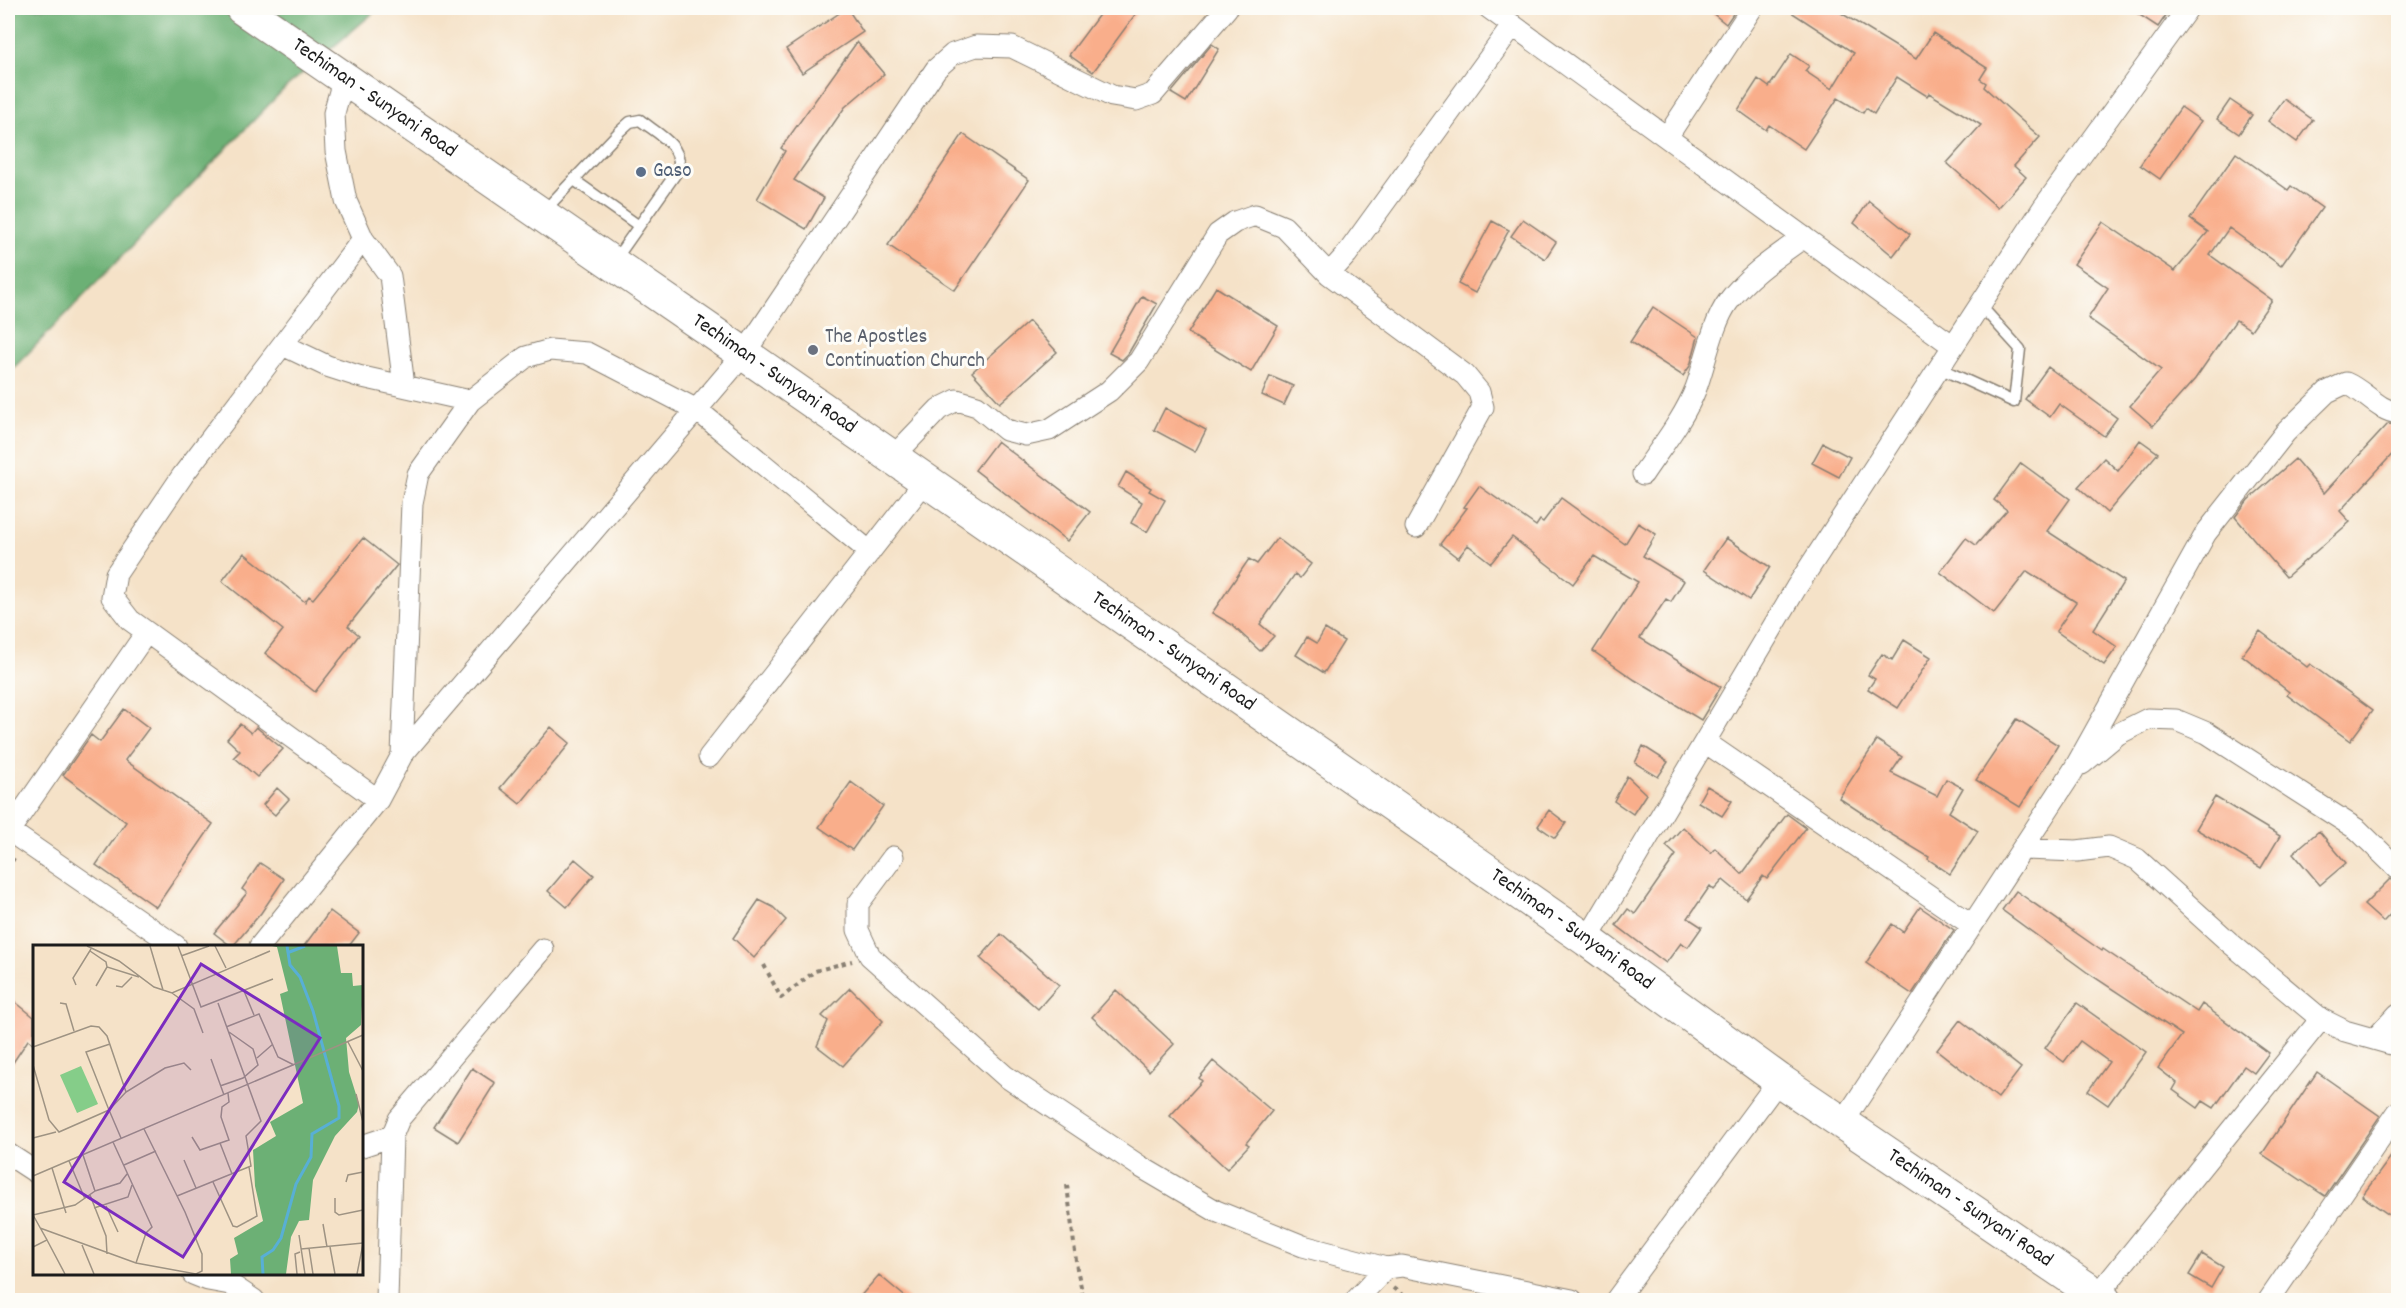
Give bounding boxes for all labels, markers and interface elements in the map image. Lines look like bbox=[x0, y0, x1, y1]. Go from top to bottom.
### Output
street label: Techiman - Sunyani Road bbox=[285, 31, 462, 166]
place label: Gaso bbox=[653, 157, 692, 187]
marker: Gaso bbox=[634, 165, 648, 179]
street label: Techiman - Sunyani Road bbox=[685, 307, 862, 443]
place label: The Apostles Continuation Church bbox=[825, 323, 985, 377]
marker: The Apostles Continuation Church bbox=[806, 343, 820, 357]
street label: Techiman - Sunyani Road bbox=[1084, 584, 1261, 720]
street label: Techiman - Sunyani Road bbox=[1484, 862, 1660, 999]
inset map bbox=[33, 945, 363, 1275]
street label: Techiman - Sunyani Road bbox=[1881, 1142, 2058, 1276]

